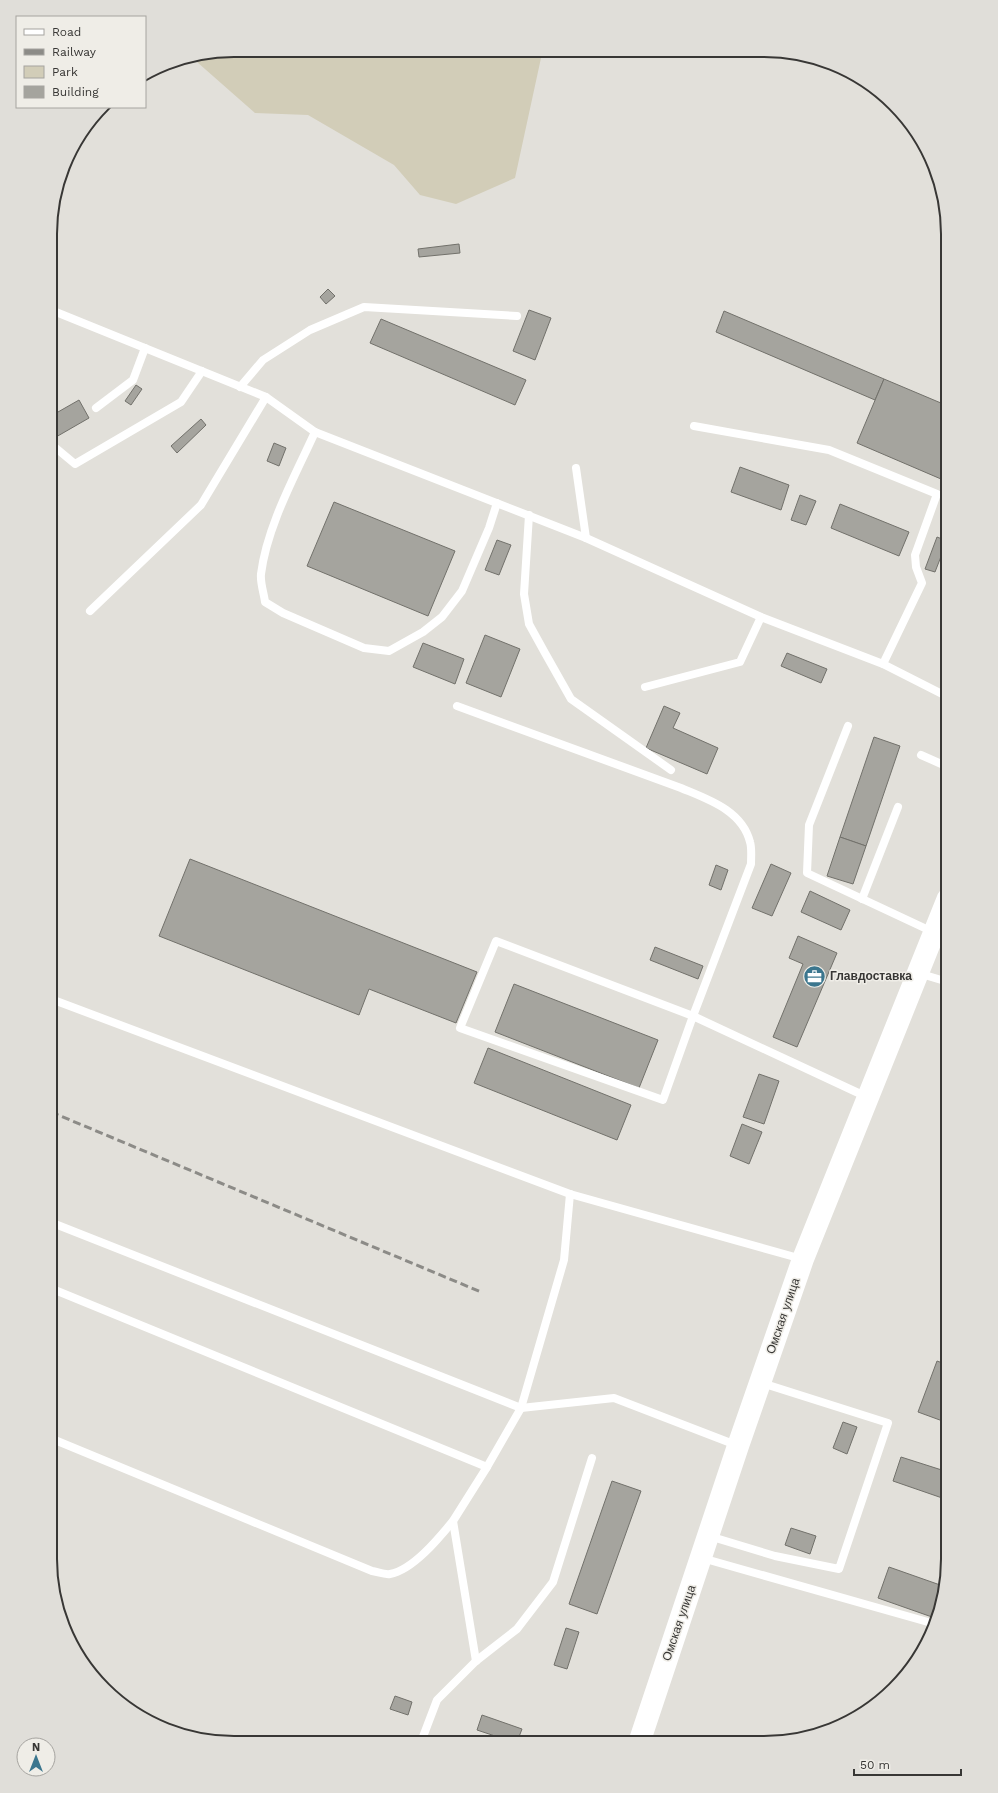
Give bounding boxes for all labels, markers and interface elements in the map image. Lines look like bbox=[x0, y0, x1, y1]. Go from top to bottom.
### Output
legend bbox=[16, 16, 146, 108]
text: Road bbox=[52, 25, 81, 39]
text: Railway bbox=[52, 45, 97, 59]
text: Park bbox=[52, 65, 78, 79]
text: Building bbox=[52, 85, 99, 99]
office icon: Главдоставка bbox=[801, 963, 827, 989]
place label: Главдоставка bbox=[830, 969, 912, 983]
street label: Омская улица bbox=[763, 1276, 803, 1356]
street label: Омская улица bbox=[659, 1583, 699, 1663]
north arrow bbox=[16, 1737, 56, 1777]
text: N bbox=[32, 1741, 40, 1754]
scale bar bbox=[854, 1751, 961, 1777]
text: 50 m bbox=[860, 1758, 890, 1772]

